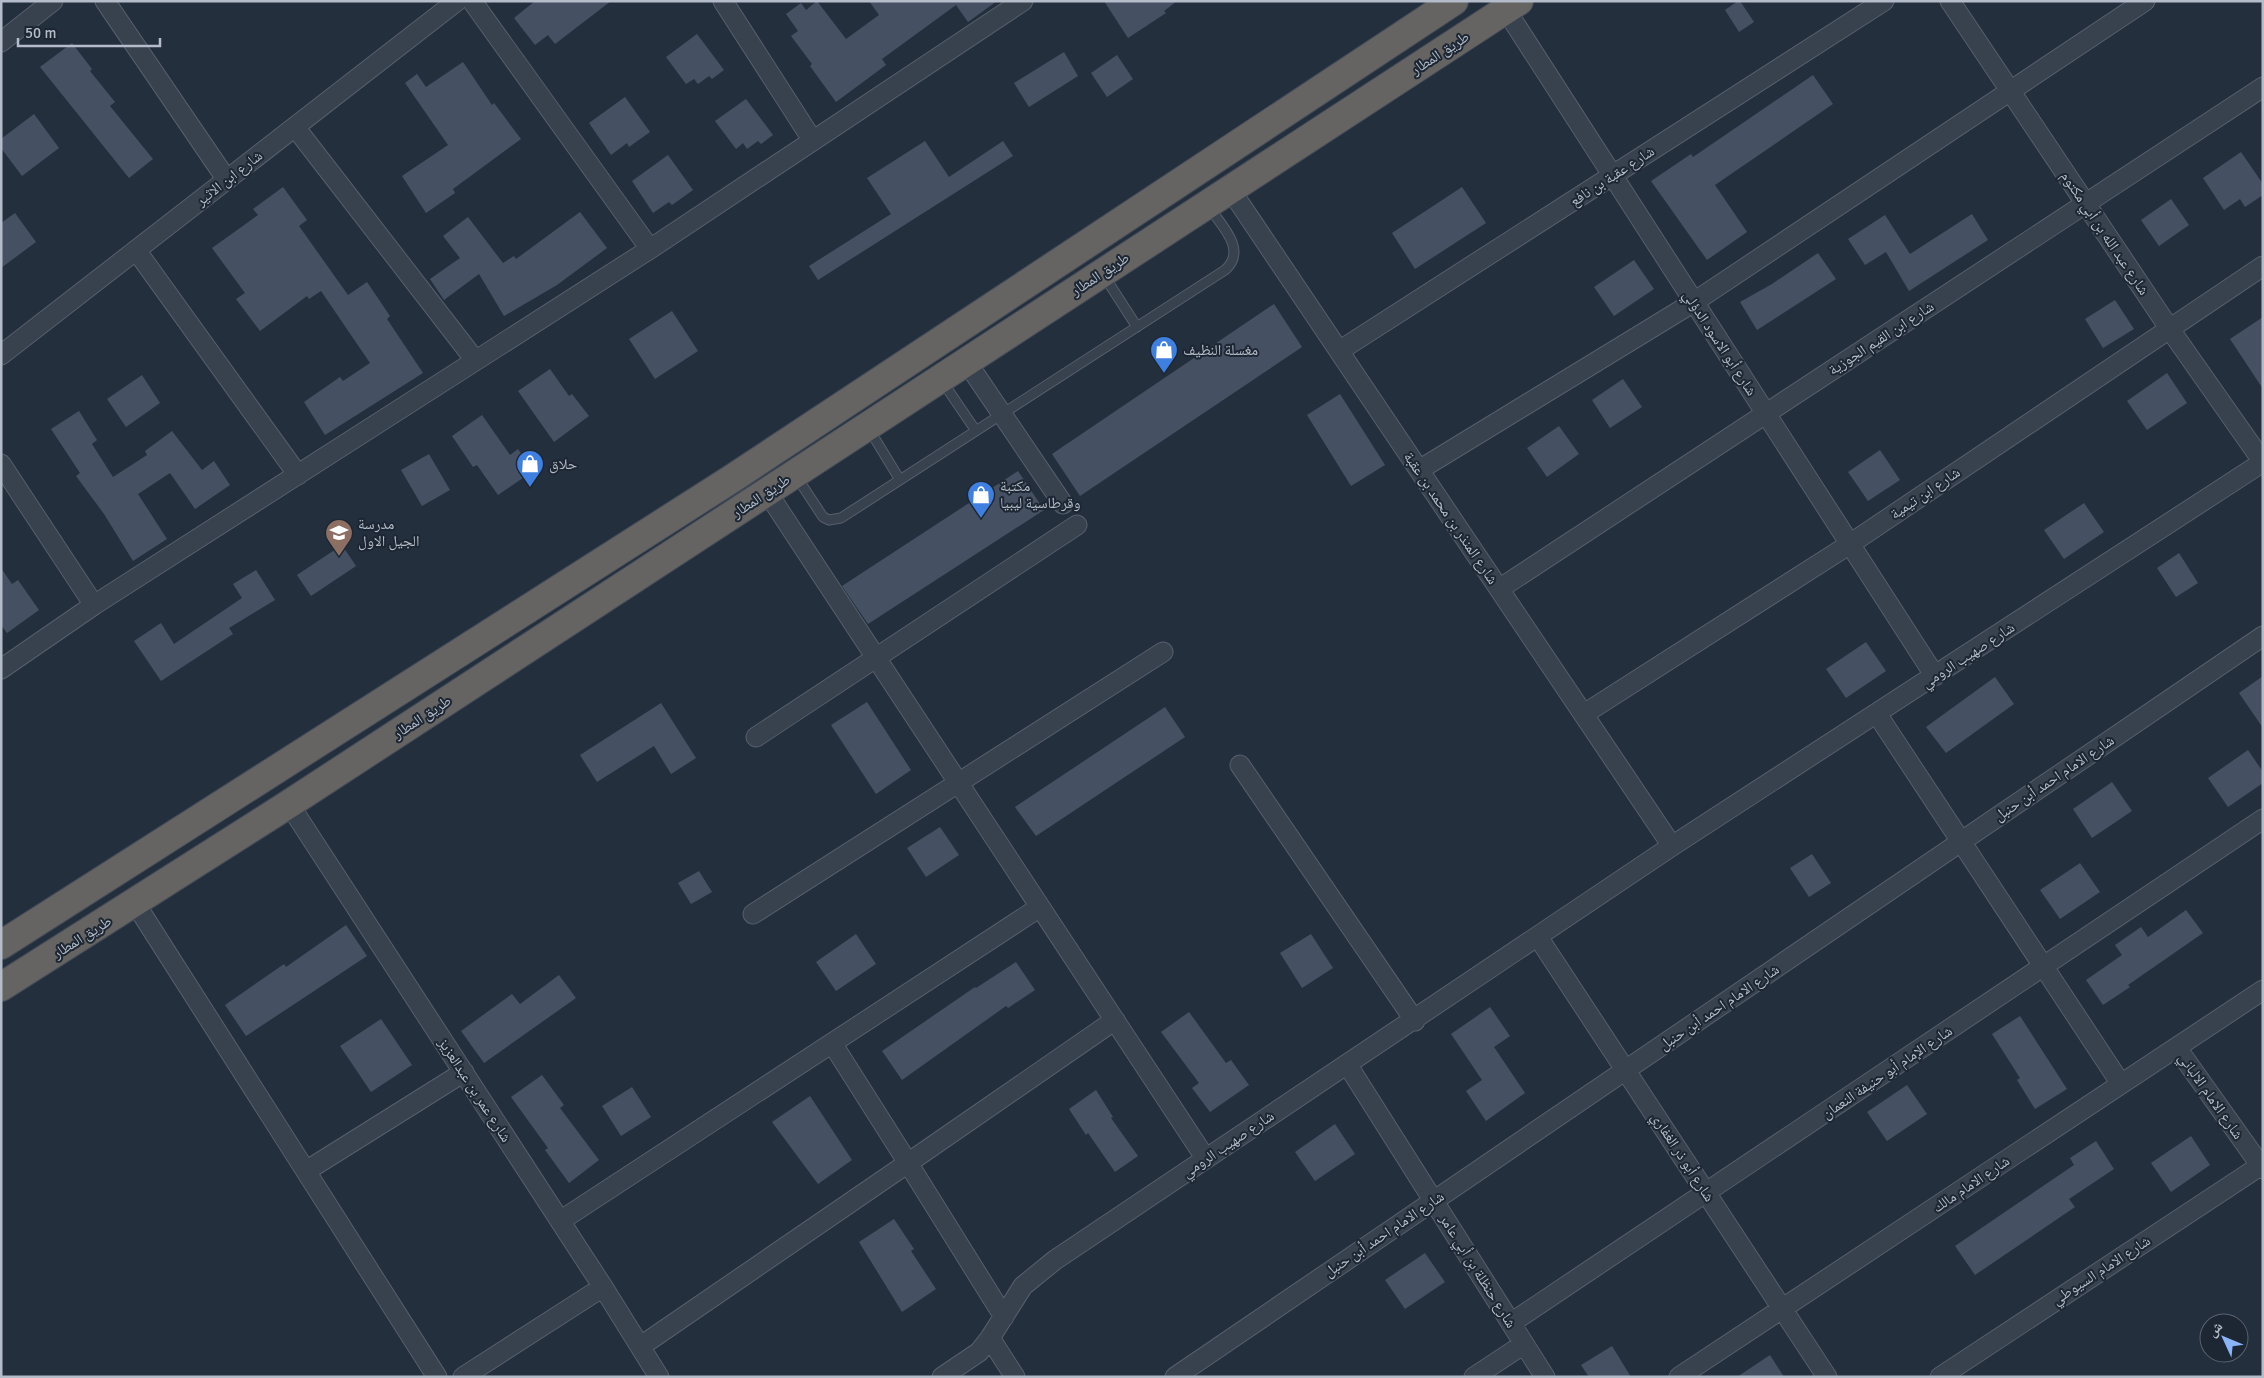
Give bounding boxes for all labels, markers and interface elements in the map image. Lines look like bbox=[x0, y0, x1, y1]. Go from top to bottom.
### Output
scale bar bbox=[18, 15, 160, 47]
text: 50 m bbox=[25, 24, 56, 42]
street label: طريق المطار bbox=[1407, 27, 1473, 80]
street label: شارع عقبة بن نافع bbox=[1566, 142, 1658, 211]
street label: شارع ابن الاثير bbox=[191, 146, 267, 211]
street label: شارع عبد الله بن أبي مكتوم bbox=[2054, 168, 2153, 300]
street label: طريق المطار bbox=[1067, 248, 1133, 301]
street label: شارع أبو الاسود الدؤلي bbox=[1677, 287, 1761, 401]
street label: شارع ابن القيم الجوزية bbox=[1825, 297, 1938, 380]
shop icon: مغسلة النظيف bbox=[1149, 335, 1179, 374]
place label: مغسلة النظيف bbox=[1183, 341, 1258, 359]
street label: شارع المنذر بن محمد بن عقبة bbox=[1399, 448, 1502, 588]
shop icon: حلاق bbox=[515, 449, 545, 488]
place label: حلاق bbox=[549, 455, 578, 474]
street label: شارع ابن تيمية bbox=[1887, 463, 1964, 524]
street label: طريق المطار bbox=[728, 470, 794, 523]
place label: مكتبة وقرطاسية ليبيا bbox=[1000, 477, 1081, 512]
shop icon: مكتبة وقرطاسية ليبيا bbox=[966, 480, 996, 519]
place label: مدرسة الجيل الاول bbox=[358, 515, 420, 551]
school or university icon: مدرسة الجيل الاول bbox=[324, 518, 354, 557]
street label: شارع صهيب الرومي bbox=[1918, 618, 2020, 694]
street label: طريق المطار bbox=[389, 691, 455, 744]
street label: شارع الامام احمد أبن حنبل bbox=[1990, 731, 2118, 826]
street label: طريق المطار bbox=[48, 912, 115, 964]
street label: شارع الامام احمد أبن حنبل bbox=[1655, 960, 1783, 1055]
street label: شارع الإمام أبو حنيفة النعمان bbox=[1818, 1021, 1956, 1123]
street label: شارع عمر بن عبدالعزيز bbox=[433, 1034, 515, 1146]
street label: شارع الامام الالباني bbox=[2172, 1049, 2248, 1144]
street label: شارع صهيب الرومي bbox=[1179, 1106, 1279, 1184]
street label: شارع أبو ذر الغفاري bbox=[1645, 1109, 1719, 1207]
street label: شارع الامام مالك bbox=[1929, 1152, 2014, 1217]
street label: شارع الامام احمد أبن حنبل bbox=[1320, 1187, 1448, 1282]
street label: شارع حنظلة بن أبي عامر bbox=[1433, 1210, 1520, 1333]
street label: شارع الامام السيوطي bbox=[2048, 1231, 2155, 1311]
north arrow bbox=[2199, 1313, 2249, 1363]
text: ش bbox=[2204, 1318, 2226, 1341]

